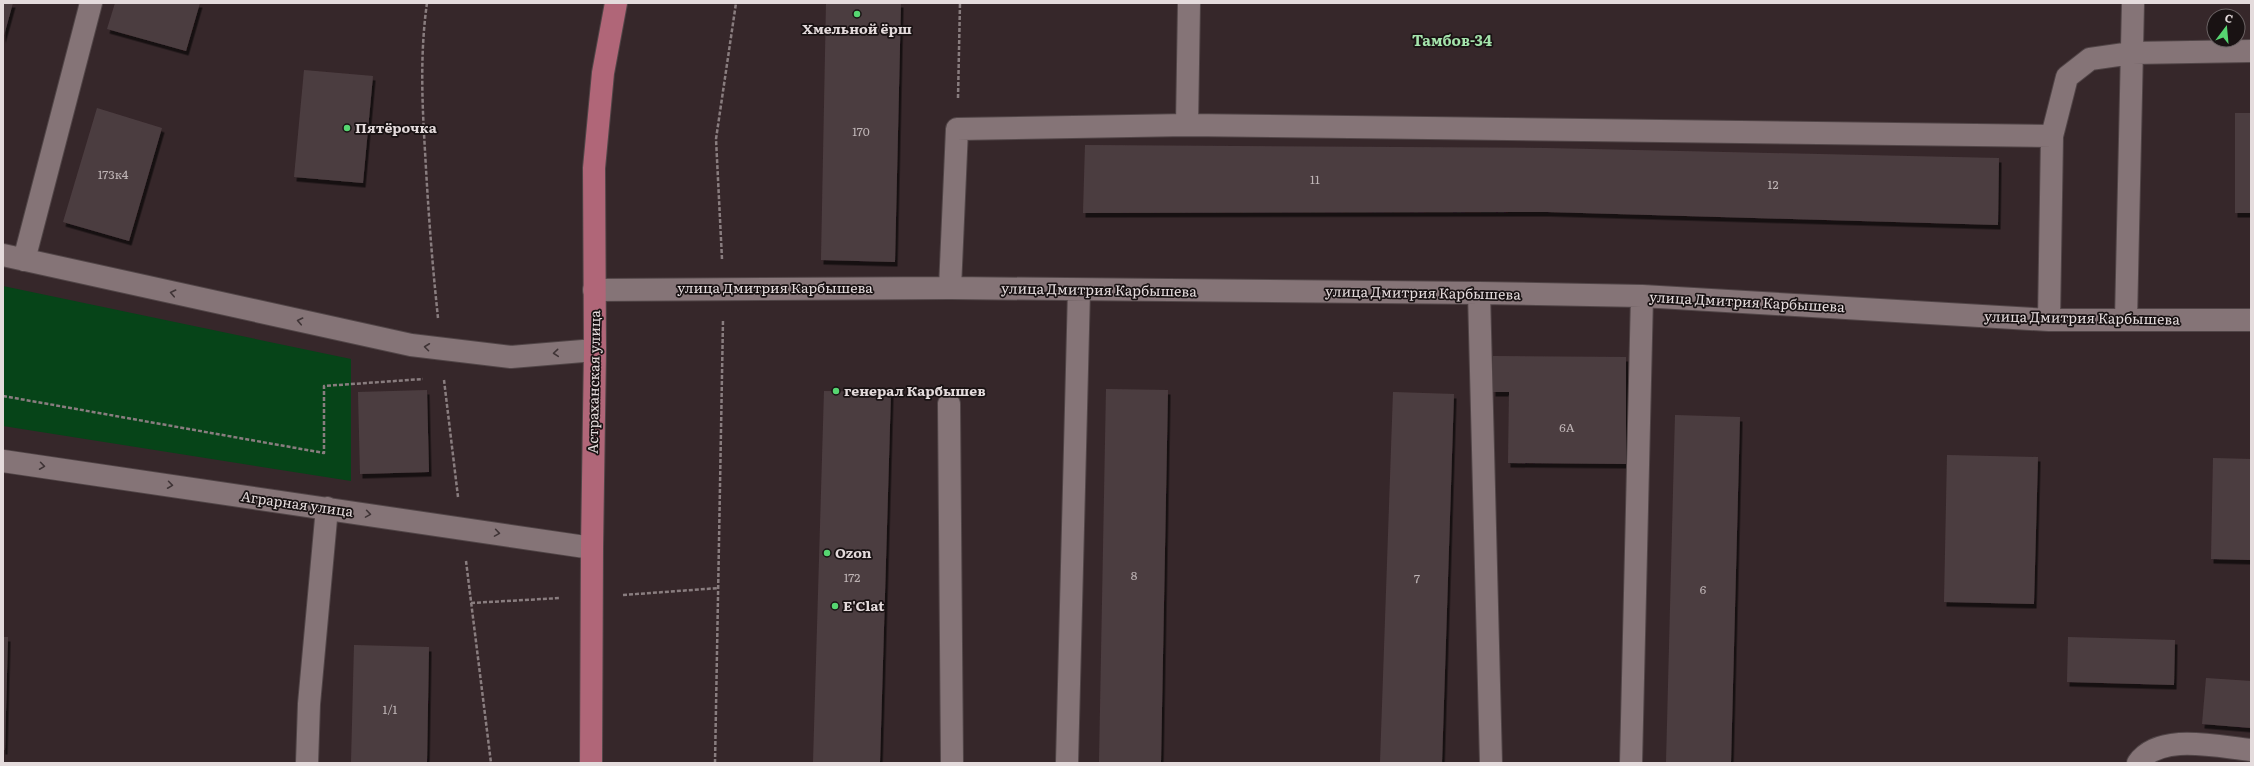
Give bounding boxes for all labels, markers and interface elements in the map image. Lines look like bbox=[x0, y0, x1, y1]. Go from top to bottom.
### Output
north arrow bbox=[2206, 8, 2246, 48]
marker: Хмельной ёрш bbox=[852, 9, 862, 19]
text: С bbox=[2223, 9, 2235, 26]
place label: Хмельной ёрш bbox=[802, 18, 912, 38]
district label: Тамбов-34 bbox=[1412, 28, 1492, 51]
place label: Пятёрочка bbox=[355, 117, 438, 137]
house number: 170 bbox=[852, 122, 870, 140]
marker: Пятёрочка bbox=[342, 123, 352, 133]
house number: 173к4 bbox=[98, 165, 129, 183]
house number: 11 bbox=[1310, 170, 1320, 188]
house number: 12 bbox=[1768, 175, 1778, 193]
street label: улица Дмитрия Карбышева bbox=[677, 277, 873, 297]
street label: улица Дмитрия Карбышева bbox=[1001, 277, 1198, 301]
street label: улица Дмитрия Карбышева bbox=[1325, 280, 1522, 304]
street label: улица Дмитрия Карбышева bbox=[1649, 286, 1846, 316]
one-way arrow bbox=[169, 289, 176, 297]
street label: улица Дмитрия Карбышева bbox=[1984, 305, 2181, 329]
street label: Астраханская улица bbox=[582, 310, 604, 454]
one-way arrow bbox=[296, 317, 303, 325]
one-way arrow bbox=[424, 343, 430, 352]
one-way arrow bbox=[553, 348, 559, 357]
place label: генерал Карбышев bbox=[844, 380, 986, 400]
marker: генерал Карбышев bbox=[831, 386, 841, 396]
house number: 6А bbox=[1559, 418, 1575, 436]
one-way arrow bbox=[39, 461, 45, 470]
one-way arrow bbox=[167, 480, 173, 489]
street label: Аграрная улица bbox=[240, 485, 355, 521]
one-way arrow bbox=[365, 509, 371, 518]
one-way arrow bbox=[494, 528, 500, 537]
place label: Ozon bbox=[835, 542, 872, 562]
marker: Ozon bbox=[822, 548, 832, 558]
house number: 8 bbox=[1131, 566, 1138, 584]
house number: 172 bbox=[844, 568, 860, 586]
house number: 7 bbox=[1414, 569, 1420, 587]
house number: 6 bbox=[1700, 580, 1707, 598]
place label: E'Clat bbox=[843, 595, 885, 615]
marker: E'Clat bbox=[830, 601, 840, 611]
house number: 1/1 bbox=[383, 700, 398, 718]

